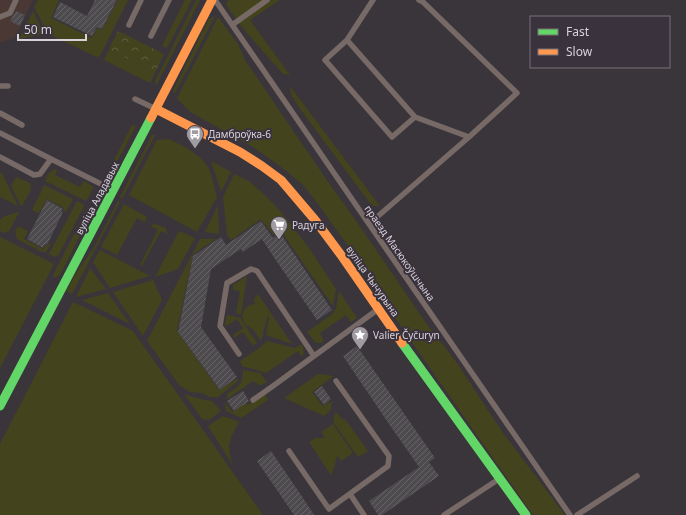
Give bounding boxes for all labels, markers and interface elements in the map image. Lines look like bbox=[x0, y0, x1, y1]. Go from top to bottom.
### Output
scale bar bbox=[18, 16, 86, 42]
legend bbox=[530, 16, 670, 68]
text: 50 m bbox=[24, 21, 52, 38]
text: Fast bbox=[566, 23, 590, 40]
text: Slow bbox=[566, 43, 593, 60]
bus stop icon: Дамброўка-6 bbox=[185, 124, 205, 149]
place label: Дамброўка-6 bbox=[208, 127, 271, 141]
street label: вуліца Аладавых bbox=[72, 158, 123, 237]
street label: праезд Масюкоўшчына bbox=[361, 202, 439, 304]
supermarket icon: Радуга bbox=[269, 215, 289, 240]
place label: Радуга bbox=[292, 218, 324, 232]
street label: вуліца Чычурына bbox=[343, 243, 403, 319]
place icon: Valier Čyčuryn bbox=[350, 325, 370, 350]
place label: Valier Čyčuryn bbox=[373, 328, 440, 342]

